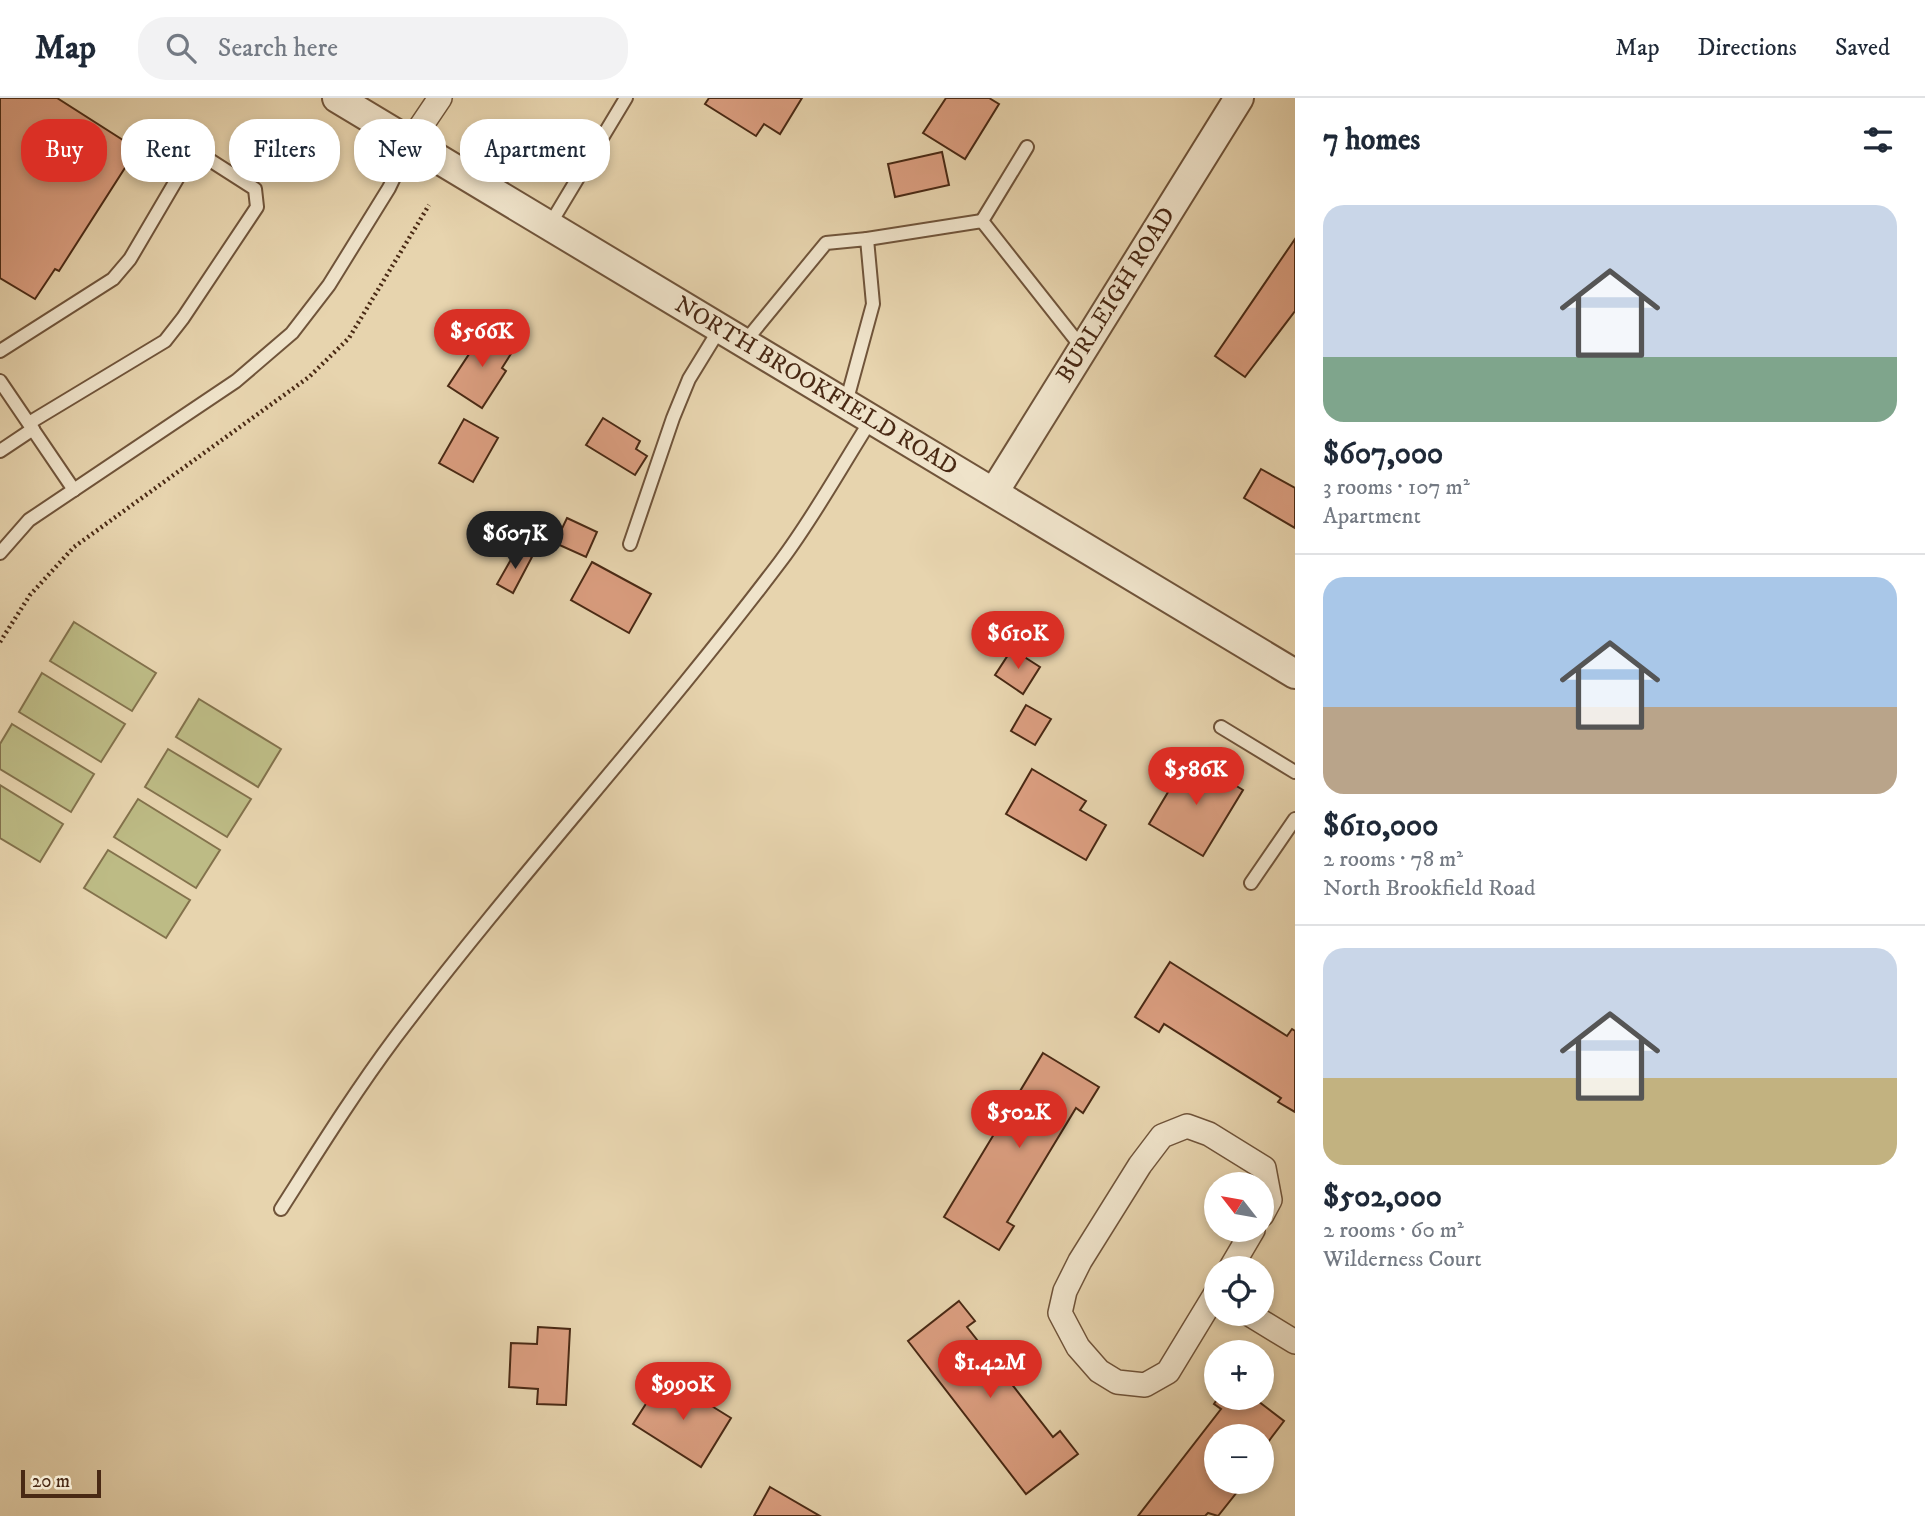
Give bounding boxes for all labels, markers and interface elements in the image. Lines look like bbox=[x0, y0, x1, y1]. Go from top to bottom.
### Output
search box bbox=[138, 17, 628, 80]
text: Map bbox=[35, 28, 96, 69]
icon: search bbox=[162, 29, 200, 67]
text: Search here bbox=[218, 32, 338, 65]
text: Map bbox=[1615, 33, 1660, 63]
text: Directions bbox=[1698, 33, 1797, 63]
text: Saved bbox=[1835, 33, 1890, 63]
chip: Buy bbox=[21, 119, 107, 182]
chip: Rent bbox=[121, 119, 215, 182]
chip: Filters bbox=[229, 119, 340, 182]
chip: New bbox=[354, 119, 446, 182]
chip: Apartment bbox=[460, 119, 610, 182]
icon: filters bbox=[1859, 121, 1897, 159]
text: 7 homes bbox=[1323, 122, 1420, 159]
street label: BURLEIGH ROAD bbox=[1050, 202, 1182, 388]
icon: home bbox=[1547, 250, 1673, 376]
street label: NORTH BROOKFIELD ROAD bbox=[669, 290, 963, 482]
pin: $566K bbox=[433, 310, 531, 369]
text: $566K bbox=[450, 317, 514, 346]
text: $607,000 bbox=[1323, 436, 1443, 473]
text: 3 rooms · 107 m² bbox=[1323, 473, 1470, 502]
text: Apartment bbox=[1323, 502, 1421, 531]
pin: $607K bbox=[466, 512, 564, 571]
text: $607K bbox=[482, 519, 548, 548]
pin: $610K bbox=[969, 612, 1067, 671]
text: $610K bbox=[987, 619, 1049, 648]
icon: home bbox=[1547, 622, 1673, 748]
pin: $586K bbox=[1147, 748, 1245, 807]
text: $586K bbox=[1164, 755, 1228, 784]
text: $610,000 bbox=[1323, 808, 1438, 845]
text: 2 rooms · 78 m² bbox=[1323, 845, 1463, 874]
text: North Brookfield Road bbox=[1323, 874, 1536, 903]
icon: home bbox=[1547, 993, 1673, 1119]
pin: $502K bbox=[970, 1090, 1068, 1150]
text: $502K bbox=[987, 1098, 1051, 1127]
north arrow bbox=[1204, 1172, 1274, 1242]
map controls bbox=[1204, 1172, 1274, 1494]
text: $502,000 bbox=[1323, 1179, 1442, 1216]
text: 2 rooms · 60 m² bbox=[1323, 1216, 1464, 1245]
text: Wilderness Court bbox=[1323, 1245, 1482, 1274]
button: locate bbox=[1204, 1256, 1274, 1326]
pin: $1.42M bbox=[933, 1340, 1047, 1400]
button: + bbox=[1204, 1340, 1274, 1410]
text: $1.42M bbox=[954, 1348, 1026, 1377]
pin: $990K bbox=[634, 1362, 732, 1422]
text: $990K bbox=[651, 1370, 715, 1399]
button: − bbox=[1204, 1424, 1274, 1494]
scale bar bbox=[21, 1467, 102, 1499]
text: 20 m bbox=[32, 1470, 70, 1493]

